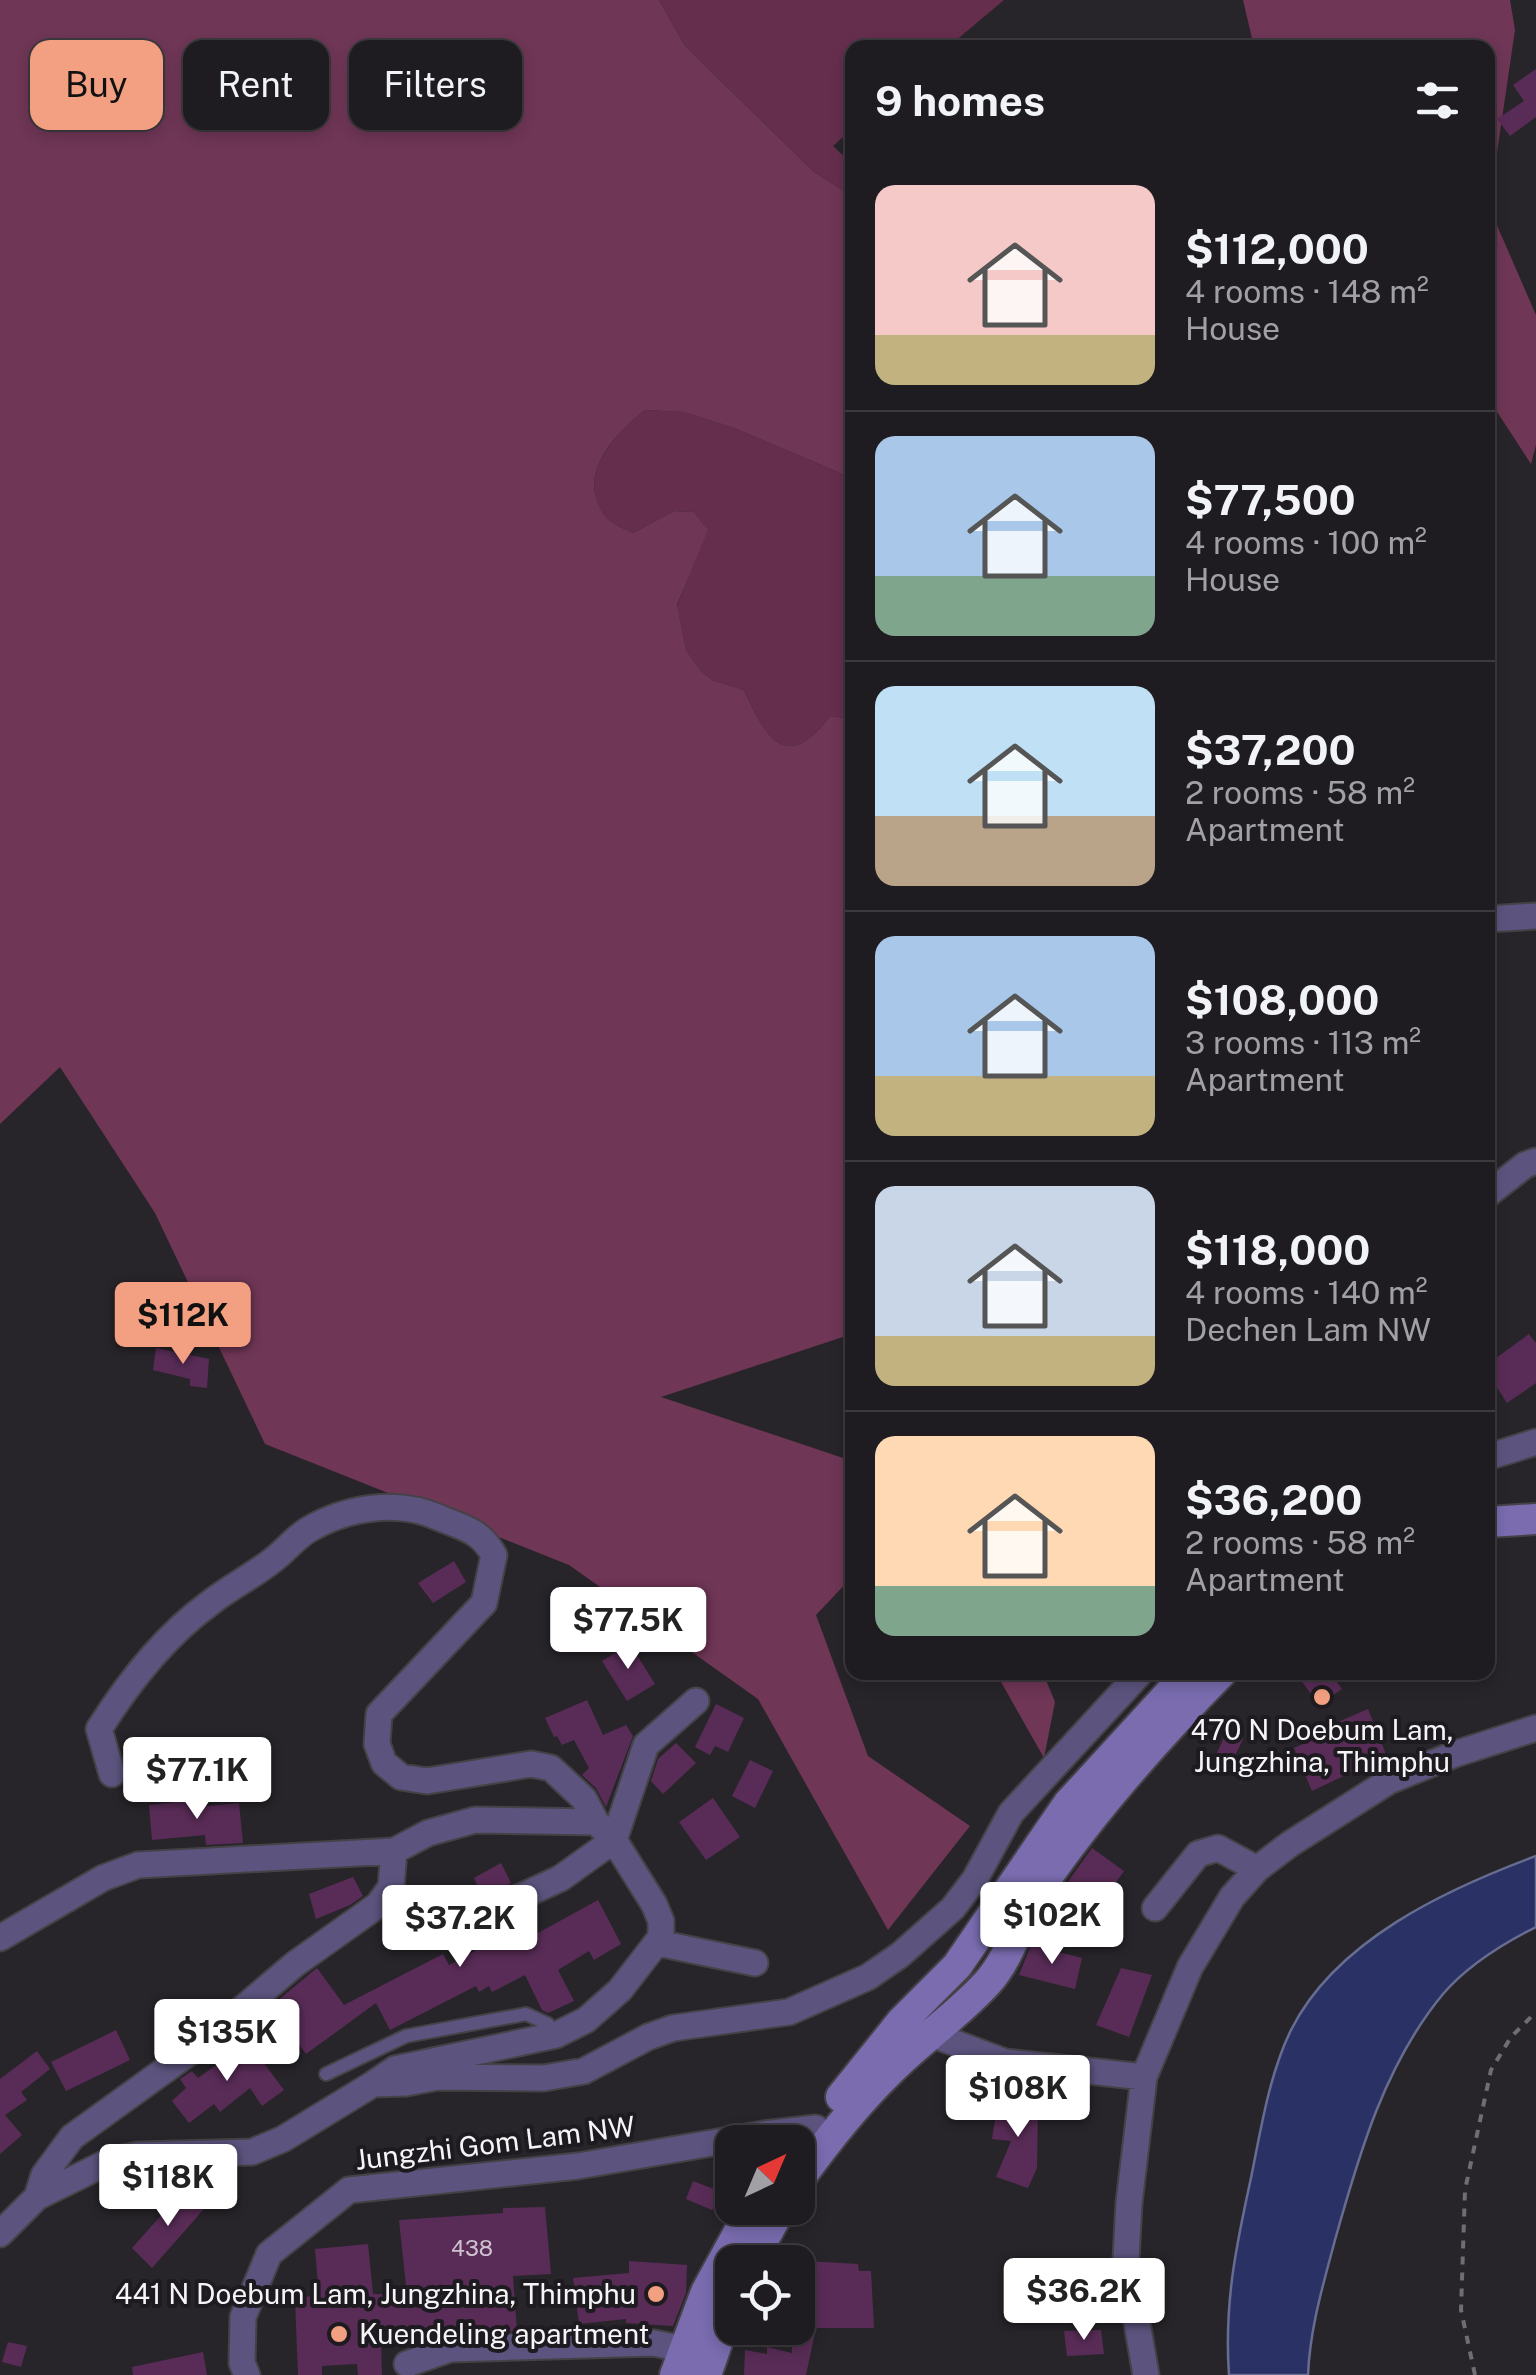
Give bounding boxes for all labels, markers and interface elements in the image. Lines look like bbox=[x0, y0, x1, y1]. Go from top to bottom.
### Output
chip: Buy bbox=[30, 40, 163, 130]
chip: Rent bbox=[183, 40, 329, 130]
chip: Filters bbox=[349, 40, 522, 130]
icon: filters bbox=[1410, 73, 1465, 128]
text: 9 homes bbox=[875, 76, 1045, 125]
text: $112,000 bbox=[1185, 224, 1369, 273]
icon: home bbox=[955, 225, 1075, 345]
text: 4 rooms · 148 m² bbox=[1185, 273, 1429, 310]
text: House bbox=[1185, 310, 1280, 347]
text: $77,500 bbox=[1185, 475, 1356, 524]
icon: home bbox=[955, 476, 1075, 596]
text: 4 rooms · 100 m² bbox=[1185, 524, 1427, 561]
text: House bbox=[1185, 561, 1280, 598]
text: $37,200 bbox=[1185, 725, 1355, 774]
icon: home bbox=[955, 726, 1075, 846]
text: 2 rooms · 58 m² bbox=[1185, 774, 1415, 811]
text: Apartment bbox=[1185, 811, 1345, 848]
text: $108,000 bbox=[1185, 975, 1379, 1024]
icon: home bbox=[955, 976, 1075, 1096]
text: 3 rooms · 113 m² bbox=[1185, 1024, 1421, 1061]
text: Apartment bbox=[1185, 1061, 1345, 1098]
text: $118,000 bbox=[1185, 1225, 1370, 1274]
icon: home bbox=[955, 1226, 1075, 1346]
text: 4 rooms · 140 m² bbox=[1185, 1274, 1428, 1311]
pin: $112K bbox=[113, 1282, 253, 1367]
text: $112K bbox=[137, 1296, 229, 1333]
text: Dechen Lam NW bbox=[1185, 1311, 1431, 1348]
text: $36,200 bbox=[1185, 1475, 1362, 1524]
icon: home bbox=[955, 1476, 1075, 1596]
text: 2 rooms · 58 m² bbox=[1185, 1524, 1415, 1561]
text: Apartment bbox=[1185, 1561, 1345, 1598]
pin: $77.5K bbox=[547, 1587, 709, 1672]
text: $77.5K bbox=[572, 1601, 684, 1638]
marker: 470 N Doebum Lam, Jungzhina, Thimphu bbox=[1311, 1686, 1333, 1708]
place label: 470 N Doebum Lam, Jungzhina, Thimphu bbox=[1190, 1713, 1454, 1778]
pin: $77.1K bbox=[116, 1737, 278, 1822]
text: $77.1K bbox=[145, 1751, 249, 1788]
pin: $102K bbox=[982, 1882, 1122, 1967]
pin: $37.2K bbox=[379, 1885, 541, 1970]
text: $102K bbox=[1002, 1896, 1102, 1933]
text: $37.2K bbox=[404, 1899, 516, 1936]
pin: $135K bbox=[157, 1999, 297, 2084]
text: $135K bbox=[176, 2013, 278, 2050]
pin: $108K bbox=[948, 2055, 1088, 2140]
text: $108K bbox=[968, 2069, 1068, 2106]
street label: Jungzhi Gom Lam NW bbox=[353, 2109, 637, 2176]
north arrow bbox=[715, 2125, 815, 2225]
map controls bbox=[715, 2125, 815, 2345]
pin: $118K bbox=[98, 2144, 238, 2229]
text: $118K bbox=[121, 2158, 215, 2195]
house number: 438 bbox=[451, 2235, 493, 2261]
button: locate bbox=[715, 2245, 815, 2345]
pin: $36.2K bbox=[1003, 2258, 1165, 2343]
text: $36.2K bbox=[1026, 2272, 1142, 2309]
place label: 441 N Doebum Lam, Jungzhina, Thimphu bbox=[115, 2277, 636, 2310]
marker: 441 N Doebum Lam, Jungzhina, Thimphu bbox=[645, 2283, 667, 2305]
place label: Kuendeling apartment bbox=[359, 2317, 649, 2350]
marker: Kuendeling apartment bbox=[328, 2323, 350, 2345]

